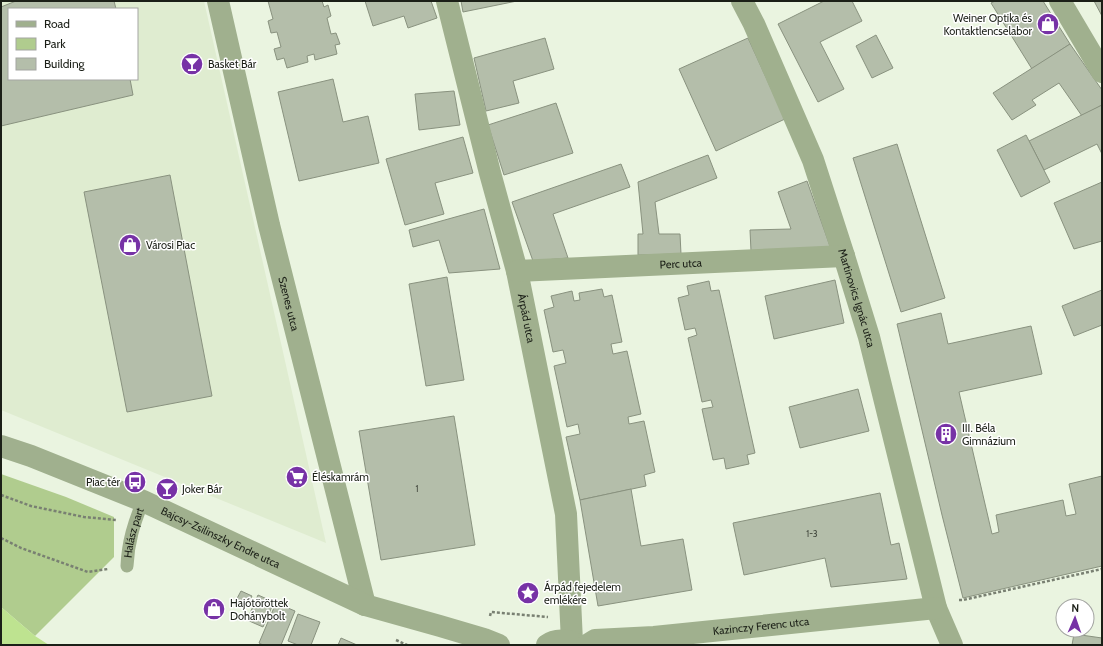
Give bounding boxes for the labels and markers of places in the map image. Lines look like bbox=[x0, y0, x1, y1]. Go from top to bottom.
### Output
place label: Weiner Optika és Kontaktlencselabor bbox=[943, 11, 1033, 38]
shop icon: Weiner Optika és Kontaktlencselabor bbox=[1035, 11, 1061, 37]
bar icon: Basket Bár bbox=[179, 51, 205, 77]
place label: Basket Bár bbox=[208, 57, 257, 71]
shop icon: Városi Piac bbox=[117, 232, 143, 258]
place label: Városi Piac bbox=[146, 238, 195, 252]
building icon: III. Béla Gimnázium bbox=[933, 421, 959, 447]
place label: III. Béla Gimnázium bbox=[962, 421, 1016, 448]
supermarket icon: Éléskamrám bbox=[284, 464, 310, 490]
bus stop icon: Piac tér bbox=[122, 469, 148, 495]
place label: Éléskamrám bbox=[312, 470, 369, 484]
place label: Piac tér bbox=[86, 475, 121, 489]
bar icon: Joker Bár bbox=[154, 476, 180, 502]
place label: Joker Bár bbox=[181, 482, 223, 496]
place icon: Árpád fejedelem emlékére bbox=[515, 580, 541, 606]
place label: Árpád fejedelem emlékére bbox=[544, 580, 621, 607]
shop icon: Hajótöröttek Dohánybolt bbox=[201, 596, 227, 622]
place label: Hajótöröttek Dohánybolt bbox=[230, 596, 288, 623]

